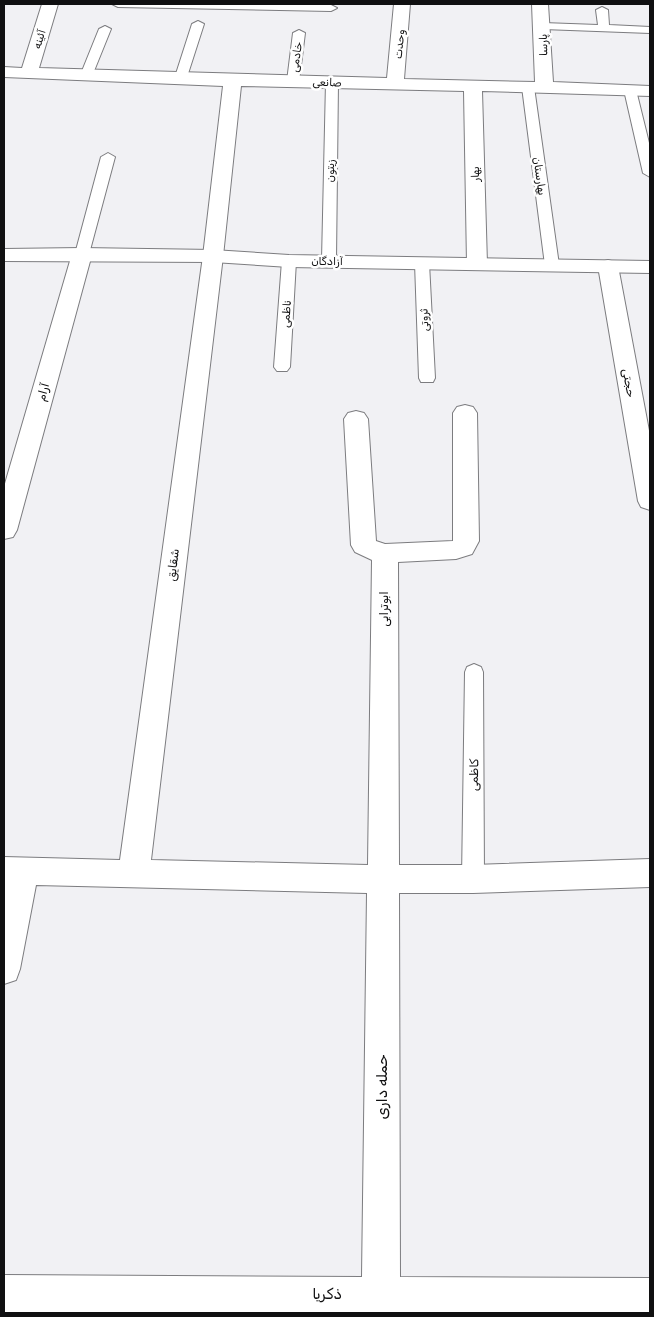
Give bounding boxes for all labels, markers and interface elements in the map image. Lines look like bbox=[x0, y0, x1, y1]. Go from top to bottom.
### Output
street label: آئینه bbox=[30, 27, 49, 50]
street label: وحدت bbox=[391, 29, 409, 60]
street label: پارسا bbox=[537, 34, 551, 56]
street label: خادمی bbox=[288, 41, 305, 73]
street label: صانعی bbox=[312, 75, 342, 90]
street label: بهارستان bbox=[530, 156, 549, 196]
street label: زیتون bbox=[324, 159, 338, 183]
street label: بهار bbox=[469, 166, 482, 183]
street label: آزادگان bbox=[311, 255, 344, 268]
street label: ناظمی bbox=[279, 300, 294, 328]
street label: ثروتی bbox=[417, 308, 433, 332]
street label: حجتی bbox=[619, 367, 638, 399]
street label: آرام bbox=[34, 381, 54, 403]
street label: شقایق bbox=[164, 548, 183, 582]
street label: ابوترابی bbox=[377, 591, 392, 627]
street label: کاظمی bbox=[467, 758, 482, 791]
street label: حمله داری bbox=[373, 1054, 391, 1120]
street label: ذکریا bbox=[312, 1285, 342, 1303]

